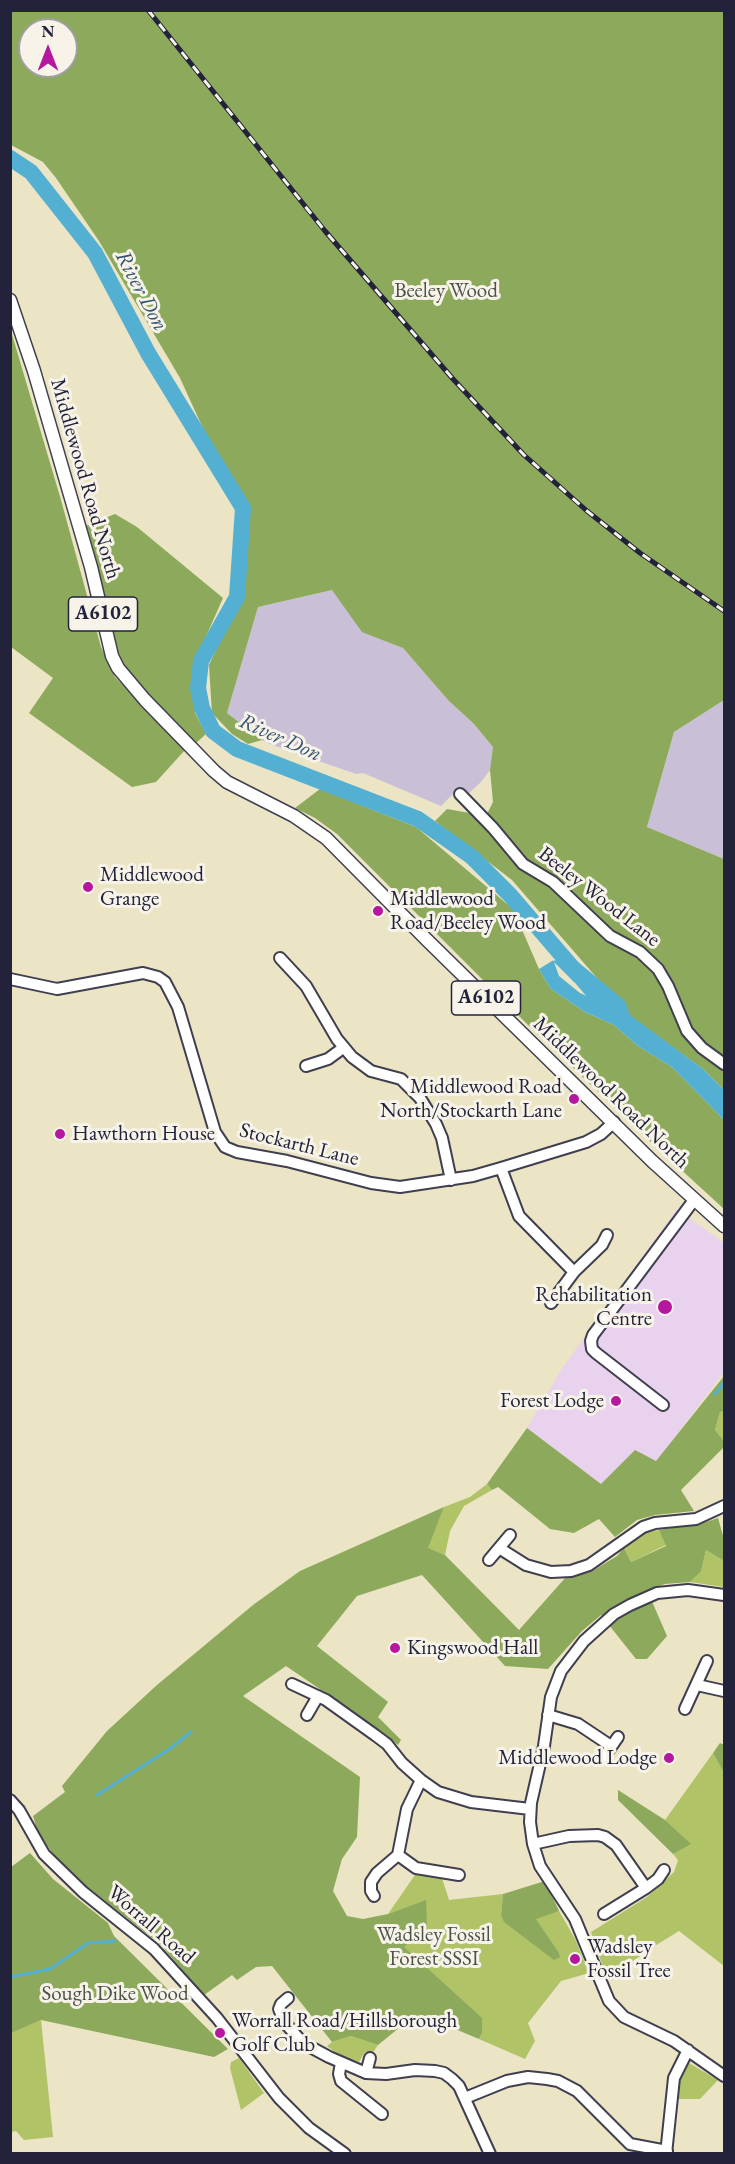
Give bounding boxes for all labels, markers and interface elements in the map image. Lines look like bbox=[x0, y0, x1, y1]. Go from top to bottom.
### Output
north arrow bbox=[18, 18, 78, 78]
text: N bbox=[42, 21, 54, 42]
water label: River Don bbox=[109, 246, 173, 336]
park label: Beeley Wood bbox=[394, 278, 498, 304]
street label: Middlewood Road North bbox=[44, 376, 126, 582]
road number: A6102 bbox=[68, 597, 138, 631]
water label: River Don bbox=[235, 708, 325, 768]
street label: Beeley Wood Lane bbox=[533, 842, 665, 952]
place label: Middlewood Grange bbox=[100, 862, 204, 912]
marker: Middlewood Grange bbox=[81, 880, 95, 894]
place label: Middlewood Road/Beeley Wood bbox=[390, 886, 546, 936]
marker: Middlewood Road/Beeley Wood bbox=[371, 904, 385, 918]
road number: A6102 bbox=[452, 981, 520, 1015]
street label: Middlewood Road North bbox=[528, 1012, 694, 1174]
place label: Middlewood Road North/Stockarth Lane bbox=[380, 1074, 562, 1124]
marker: Middlewood Road North/Stockarth Lane bbox=[567, 1092, 581, 1106]
street label: Stockarth Lane bbox=[237, 1118, 361, 1172]
place label: Hawthorn House bbox=[72, 1121, 215, 1147]
marker: Hawthorn House bbox=[53, 1127, 67, 1141]
place label: Rehabilitation Centre bbox=[535, 1282, 652, 1332]
marker: Rehabilitation Centre bbox=[656, 1298, 674, 1316]
place label: Forest Lodge bbox=[500, 1388, 604, 1414]
marker: Forest Lodge bbox=[609, 1394, 623, 1408]
place label: Kingswood Hall bbox=[407, 1635, 538, 1661]
marker: Kingswood Hall bbox=[388, 1641, 402, 1655]
place label: Middlewood Lodge bbox=[498, 1745, 657, 1771]
marker: Middlewood Lodge bbox=[662, 1751, 676, 1765]
street label: Worrall Road bbox=[102, 1880, 200, 1970]
park label: Wadsley Fossil Forest SSSI bbox=[377, 1922, 491, 1972]
place label: Wadsley Fossil Tree bbox=[587, 1934, 671, 1984]
marker: Wadsley Fossil Tree bbox=[568, 1952, 582, 1966]
park label: Sough Dike Wood bbox=[41, 1981, 189, 2007]
place label: Worrall Road/Hillsborough Golf Club bbox=[232, 2008, 457, 2058]
marker: Worrall Road/Hillsborough Golf Club bbox=[213, 2026, 227, 2040]

